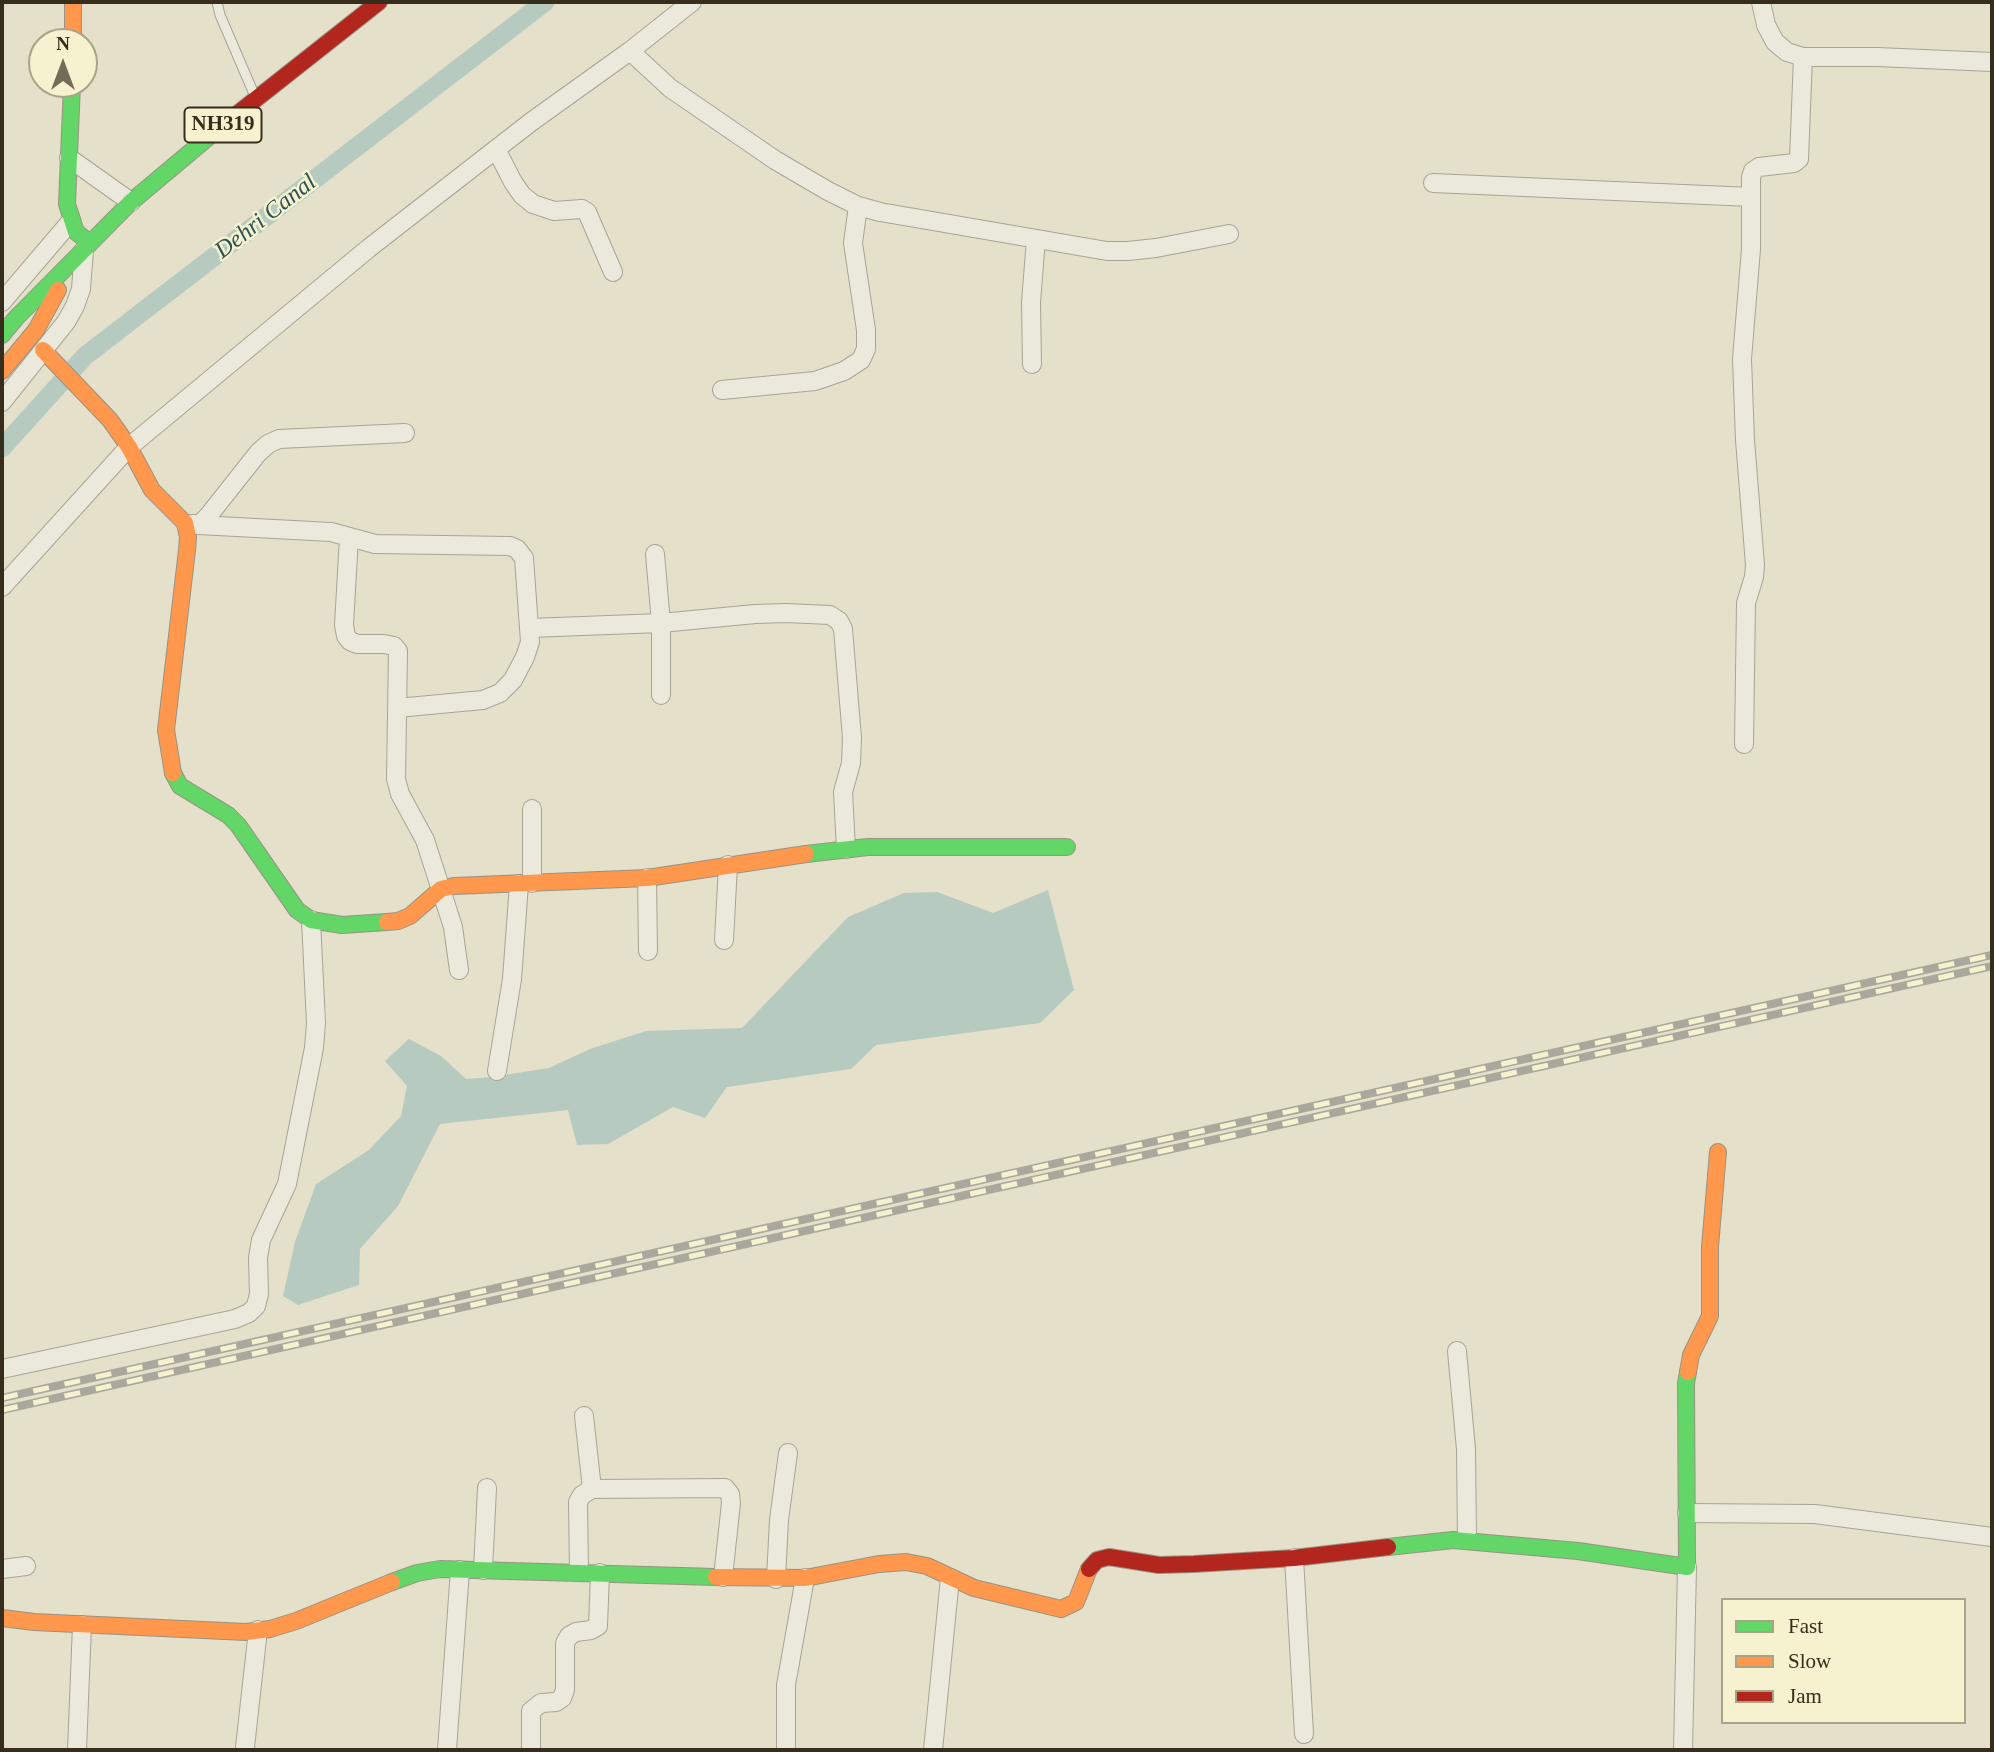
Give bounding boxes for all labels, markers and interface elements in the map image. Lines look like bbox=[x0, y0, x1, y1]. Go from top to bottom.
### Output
north arrow bbox=[28, 28, 98, 98]
text: N bbox=[56, 33, 70, 54]
road number: NH319 bbox=[184, 108, 262, 142]
water label: Dehri Canal bbox=[210, 169, 322, 265]
legend bbox=[1721, 1598, 1966, 1724]
text: Fast bbox=[1788, 1614, 1823, 1638]
text: Slow bbox=[1788, 1649, 1831, 1673]
text: Jam bbox=[1788, 1684, 1822, 1708]

